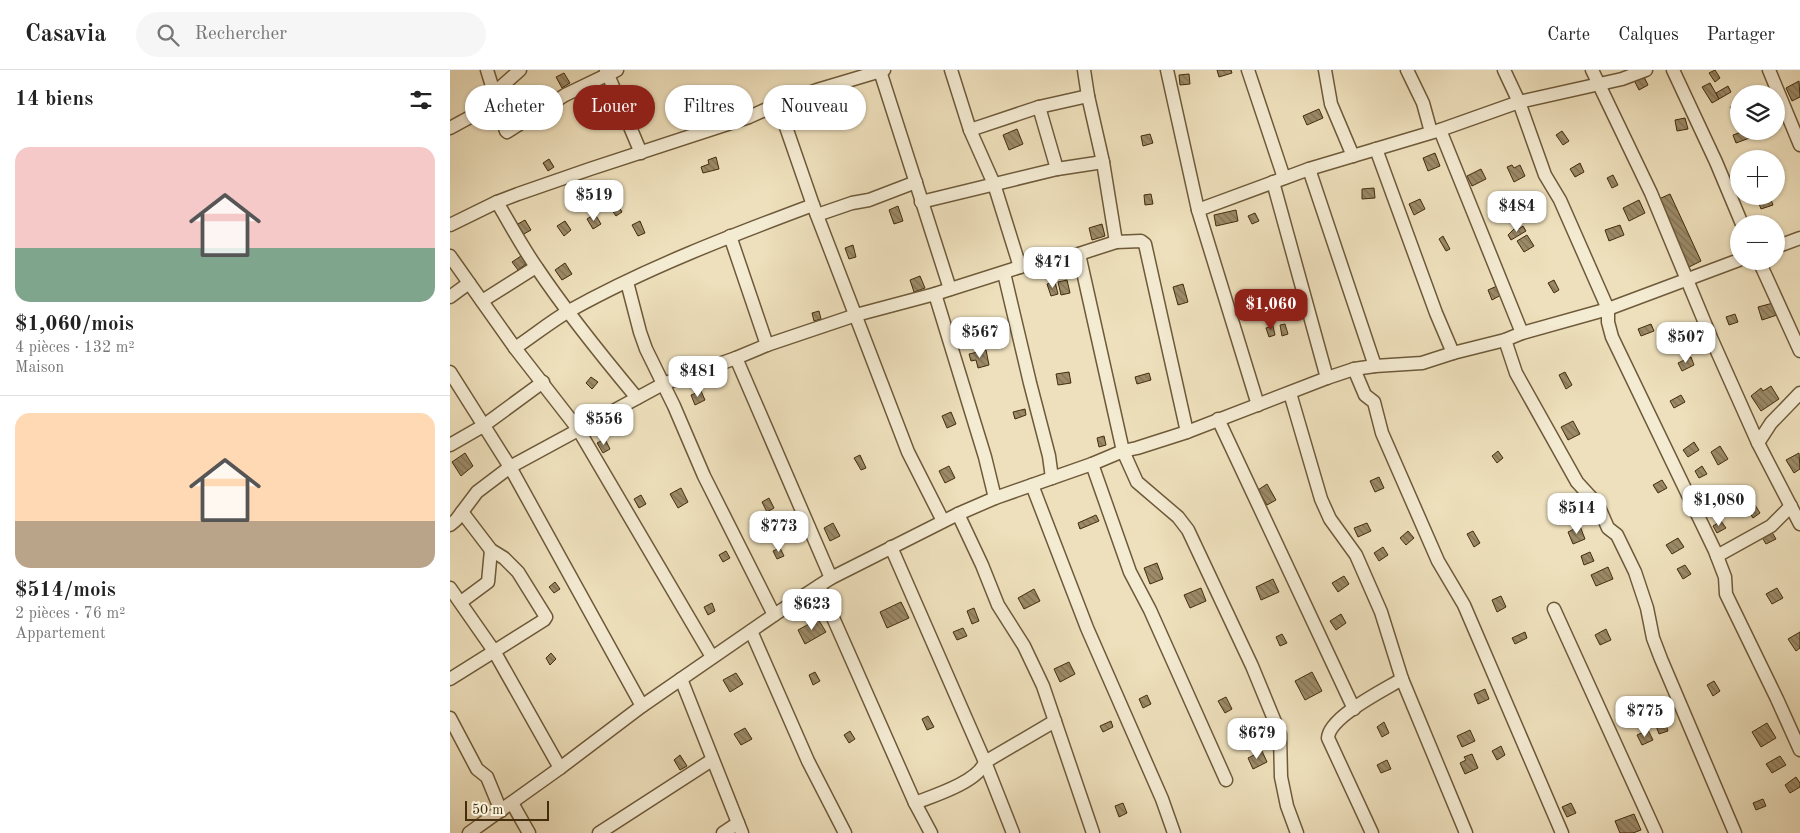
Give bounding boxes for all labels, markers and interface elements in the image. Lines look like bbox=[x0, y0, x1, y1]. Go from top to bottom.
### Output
search box bbox=[136, 12, 486, 57]
icon: search bbox=[154, 21, 182, 49]
text: Casavia bbox=[25, 23, 106, 47]
text: Rechercher bbox=[194, 25, 287, 44]
text: Carte bbox=[1547, 26, 1590, 44]
text: Calques bbox=[1618, 26, 1679, 44]
text: Partager bbox=[1707, 26, 1775, 44]
chip: Acheter bbox=[465, 85, 563, 130]
chip: Louer bbox=[573, 85, 655, 130]
chip: Filtres bbox=[665, 85, 753, 130]
chip: Nouveau bbox=[763, 85, 866, 130]
map controls bbox=[1730, 85, 1785, 270]
button: layers bbox=[1730, 85, 1785, 140]
icon: filters bbox=[407, 86, 435, 114]
text: 14 biens bbox=[15, 89, 93, 110]
button: + bbox=[1730, 150, 1785, 205]
icon: home bbox=[180, 180, 270, 270]
pin: $519 bbox=[564, 180, 624, 222]
text: $519 bbox=[575, 188, 613, 204]
pin: $484 bbox=[1487, 190, 1547, 233]
text: $484 bbox=[1498, 199, 1536, 215]
button: − bbox=[1730, 215, 1785, 270]
pin: $471 bbox=[1023, 246, 1083, 289]
text: $471 bbox=[1034, 255, 1072, 271]
pin: $1,060 bbox=[1230, 288, 1312, 331]
text: $1,060 bbox=[1246, 297, 1296, 313]
text: $1,060/mois bbox=[15, 314, 134, 335]
pin: $567 bbox=[950, 316, 1010, 359]
pin: $507 bbox=[1656, 322, 1716, 364]
text: $567 bbox=[961, 325, 999, 341]
text: $507 bbox=[1667, 330, 1705, 346]
text: 4 pièces · 132 m² bbox=[15, 340, 135, 356]
pin: $481 bbox=[668, 356, 728, 398]
text: Maison bbox=[15, 360, 64, 376]
text: $481 bbox=[679, 364, 717, 380]
pin: $556 bbox=[574, 404, 634, 446]
text: $556 bbox=[585, 412, 623, 428]
icon: home bbox=[180, 445, 270, 535]
pin: $1,080 bbox=[1678, 484, 1760, 527]
pin: $514 bbox=[1547, 492, 1607, 535]
text: $1,080 bbox=[1694, 493, 1744, 509]
text: $514 bbox=[1558, 501, 1596, 517]
pin: $773 bbox=[749, 510, 809, 553]
text: $773 bbox=[760, 519, 798, 535]
text: $514/mois bbox=[15, 580, 116, 601]
pin: $623 bbox=[782, 588, 842, 631]
text: $623 bbox=[793, 597, 831, 613]
text: 2 pièces · 76 m² bbox=[15, 606, 125, 622]
text: Appartement bbox=[15, 626, 106, 642]
pin: $775 bbox=[1615, 696, 1675, 738]
text: $775 bbox=[1626, 704, 1664, 720]
pin: $679 bbox=[1227, 718, 1287, 760]
text: $679 bbox=[1238, 726, 1276, 742]
scale bar bbox=[465, 798, 549, 821]
text: 50 m bbox=[472, 803, 503, 817]

